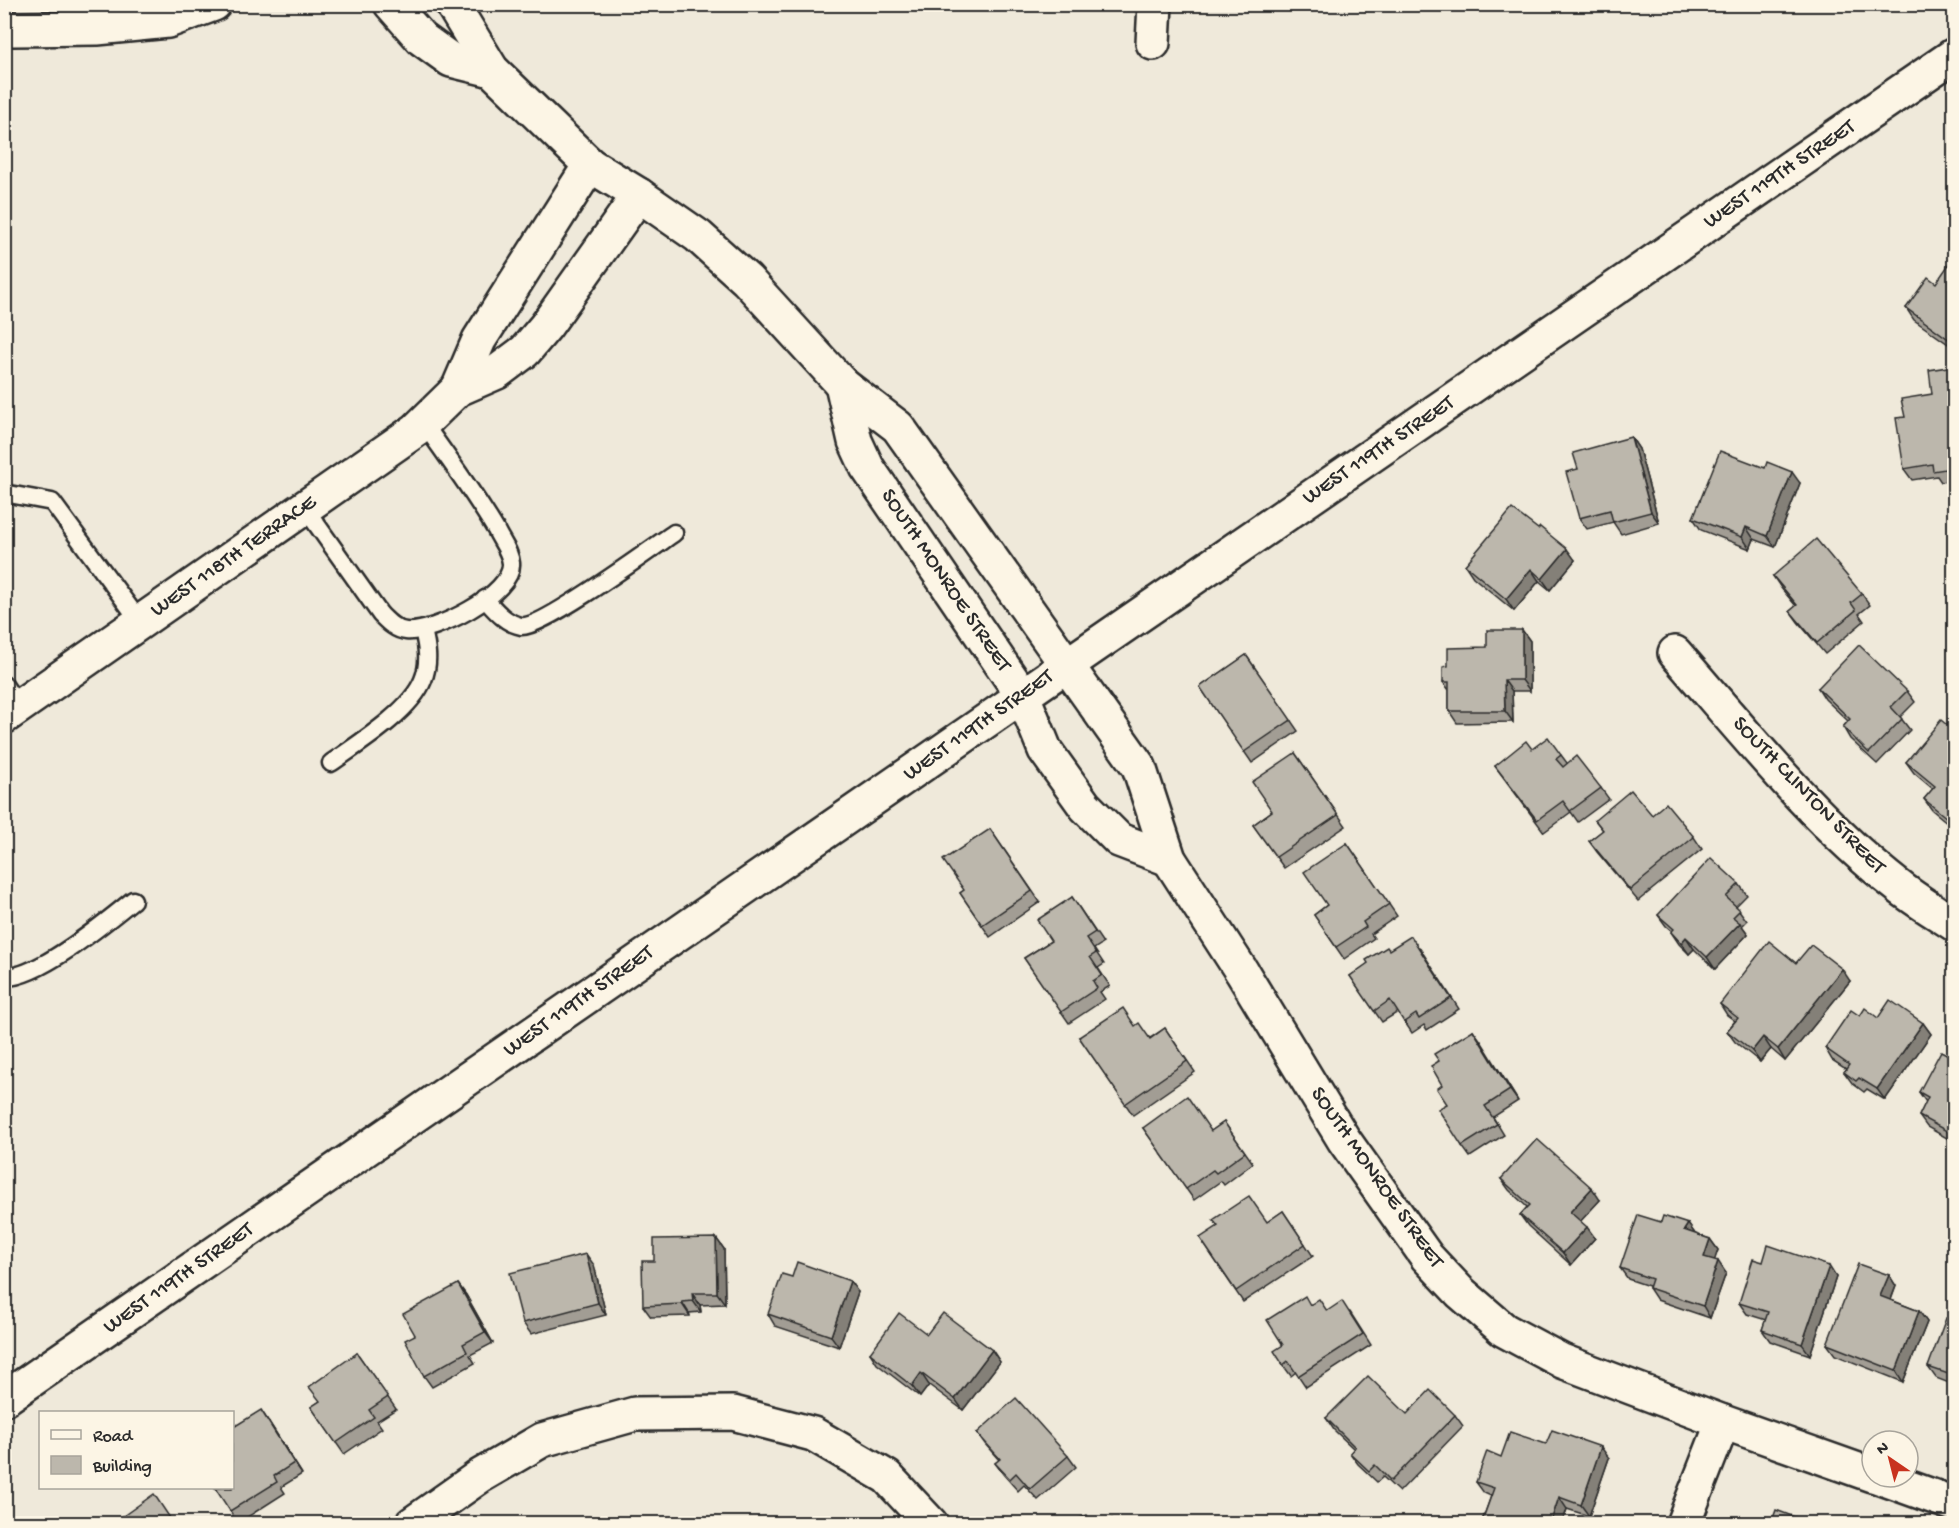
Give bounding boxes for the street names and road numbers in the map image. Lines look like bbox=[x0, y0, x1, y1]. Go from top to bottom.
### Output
street label: WEST 119TH STREET bbox=[1699, 114, 1862, 235]
street label: WEST 119TH STREET bbox=[1298, 390, 1461, 511]
street label: SOUTH MONROE STREET bbox=[874, 485, 1017, 679]
street label: WEST 118TH TERRACE bbox=[146, 489, 323, 624]
street label: WEST 119TH STREET bbox=[899, 664, 1060, 788]
street label: SOUTH CLINTON STREET bbox=[1726, 712, 1891, 881]
street label: WEST 119TH STREET bbox=[499, 940, 660, 1064]
street label: SOUTH MONROE STREET bbox=[1304, 1082, 1449, 1275]
street label: WEST 119TH STREET bbox=[99, 1217, 260, 1341]

